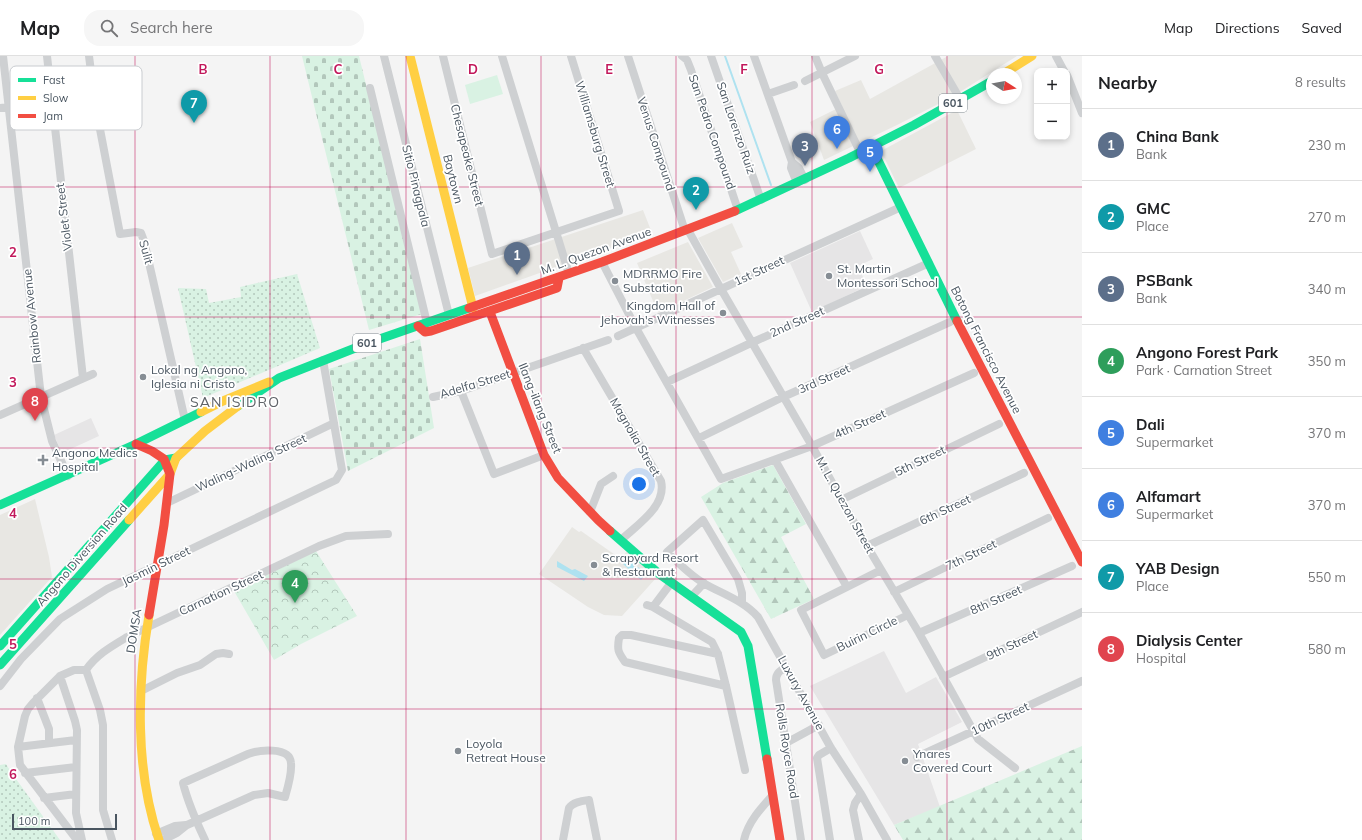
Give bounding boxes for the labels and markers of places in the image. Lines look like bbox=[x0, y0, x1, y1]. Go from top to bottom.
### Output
pin: 7 bbox=[181, 90, 207, 123]
pin: 6 bbox=[824, 116, 850, 149]
pin: 3 bbox=[792, 133, 818, 166]
pin: 5 bbox=[857, 139, 883, 172]
pin: 2 bbox=[683, 177, 709, 210]
pin: 1 bbox=[504, 242, 530, 275]
place label: St. Martin Montessori School bbox=[837, 261, 938, 290]
place label: MDRRMO Fire Substation bbox=[623, 266, 702, 295]
marker: St. Martin Montessori School bbox=[824, 271, 834, 281]
marker: MDRRMO Fire Substation bbox=[610, 276, 620, 286]
place label: Kingdom Hall of Jehovah's Witnesses bbox=[600, 298, 716, 327]
marker: Kingdom Hall of Jehovah's Witnesses bbox=[718, 308, 728, 318]
place label: Lokal ng Angono, Iglesia ni Cristo bbox=[151, 362, 247, 391]
marker: Lokal ng Angono, Iglesia ni Cristo bbox=[138, 372, 148, 382]
pin: 8 bbox=[22, 388, 48, 421]
place label: Angono Medics Hospital bbox=[52, 445, 138, 474]
marker: Angono Medics Hospital bbox=[37, 454, 49, 466]
place label: Scrapyard Resort & Restaurant bbox=[602, 550, 698, 579]
marker: Scrapyard Resort & Restaurant bbox=[589, 560, 599, 570]
pin: 4 bbox=[282, 570, 308, 603]
place label: Loyola Retreat House bbox=[466, 736, 546, 765]
marker: Loyola Retreat House bbox=[453, 746, 463, 756]
place label: Ynares Covered Court bbox=[912, 746, 992, 775]
marker: Ynares Covered Court bbox=[900, 756, 910, 766]

